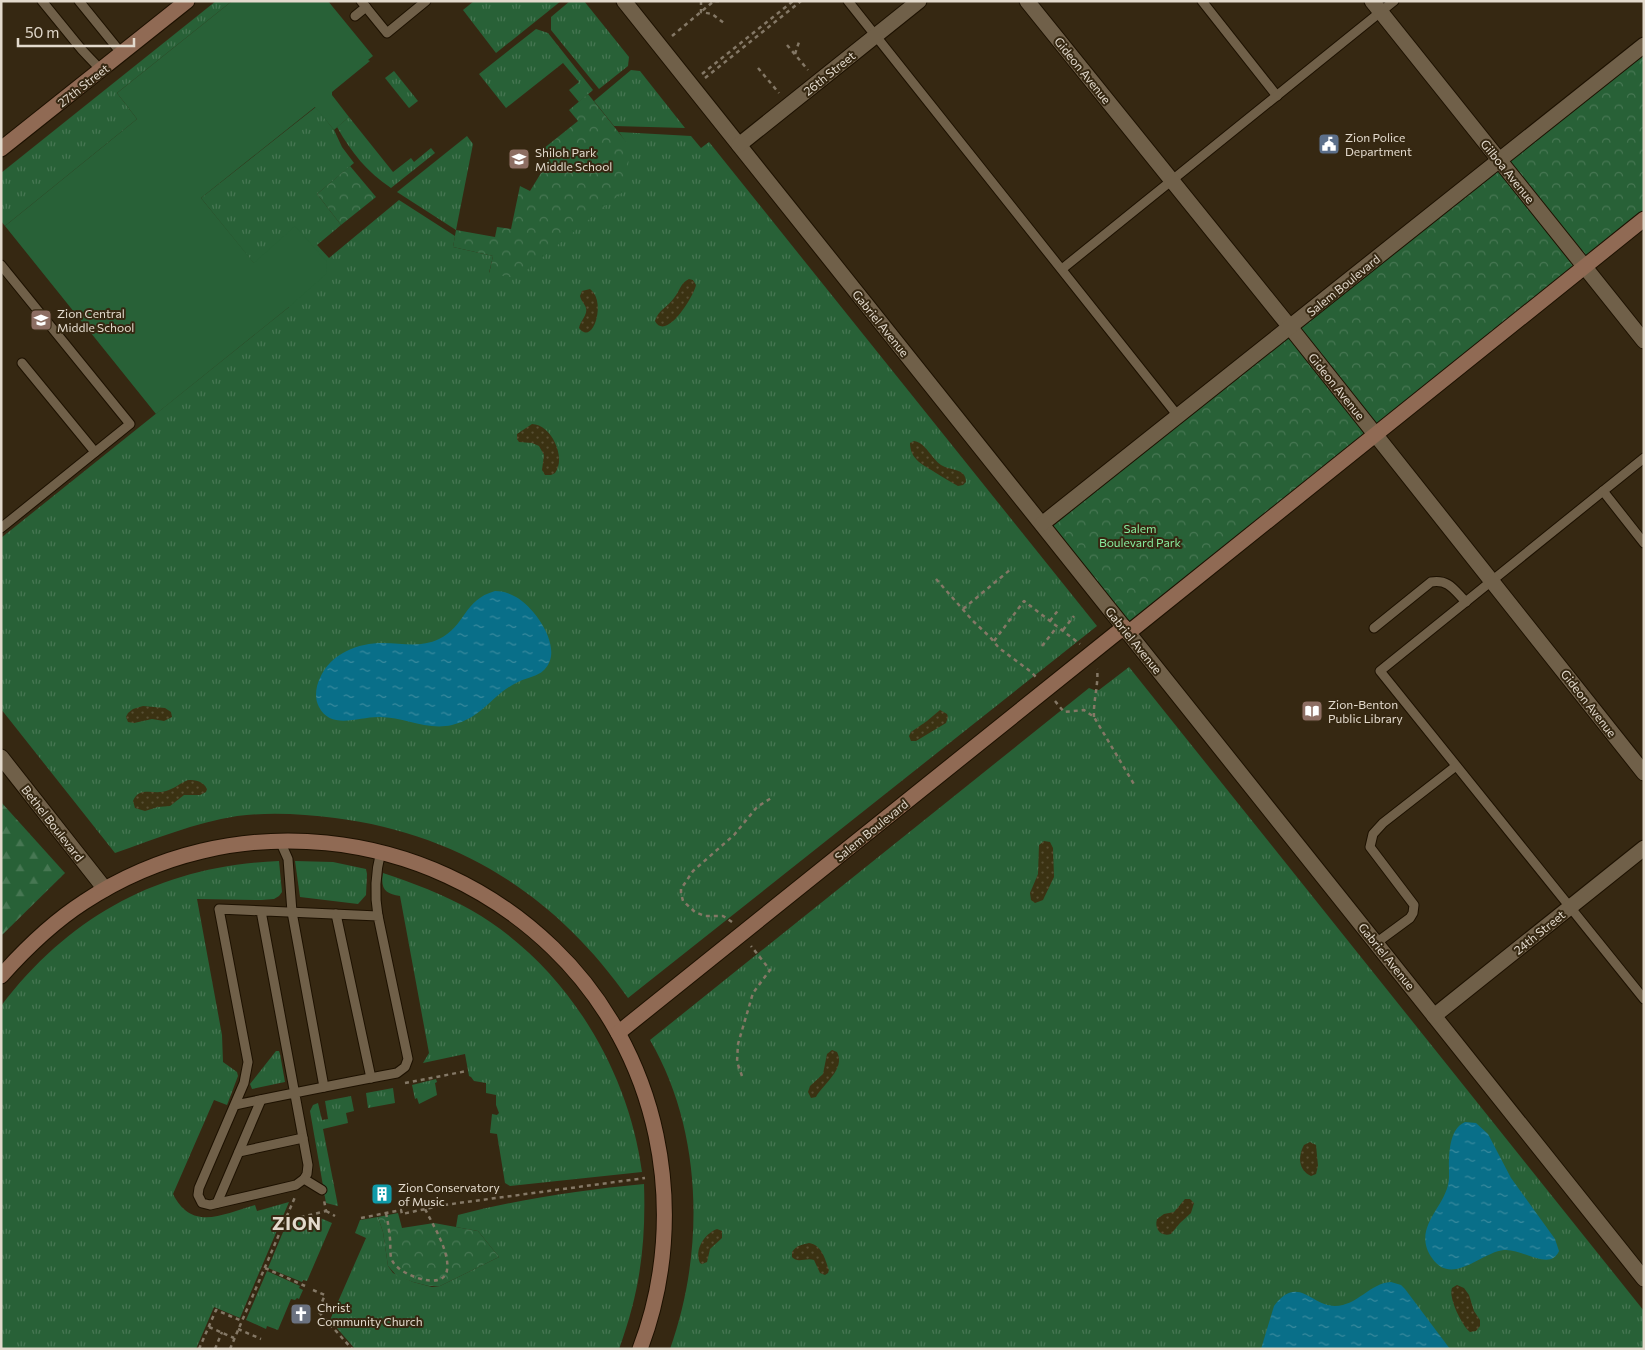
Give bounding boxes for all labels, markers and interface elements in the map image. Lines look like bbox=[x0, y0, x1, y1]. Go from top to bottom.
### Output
scale bar bbox=[18, 15, 134, 47]
text: 50 m bbox=[25, 23, 59, 41]
street label: Gideon Avenue bbox=[1052, 34, 1114, 106]
street label: 26th Street bbox=[801, 48, 858, 98]
street label: 27th Street bbox=[55, 61, 111, 109]
place label: Zion Police Department bbox=[1345, 130, 1412, 158]
public building icon: Zion Police Department bbox=[1317, 132, 1341, 156]
street label: Gilboa Avenue bbox=[1478, 136, 1538, 206]
place label: Shiloh Park Middle School bbox=[535, 145, 612, 173]
school or university icon: Shiloh Park Middle School bbox=[507, 147, 531, 171]
street label: Salem Boulevard bbox=[1304, 251, 1382, 319]
street label: Gabriel Avenue bbox=[850, 287, 912, 359]
place label: Zion Central Middle School bbox=[57, 306, 134, 334]
school or university icon: Zion Central Middle School bbox=[29, 308, 53, 332]
street label: Gideon Avenue bbox=[1306, 350, 1368, 422]
park label: Salem Boulevard Park bbox=[1099, 521, 1182, 549]
street label: Gabriel Avenue bbox=[1103, 604, 1165, 676]
street label: Gideon Avenue bbox=[1558, 667, 1620, 739]
place label: Zion-Benton Public Library bbox=[1328, 697, 1403, 725]
library icon: Zion-Benton Public Library bbox=[1300, 699, 1324, 723]
street label: Bethel Boulevard bbox=[19, 782, 87, 864]
street label: Salem Boulevard bbox=[832, 796, 910, 864]
street label: 24th Street bbox=[1511, 907, 1567, 957]
street label: Gabriel Avenue bbox=[1356, 920, 1418, 992]
place label: Zion Conservatory of Music bbox=[398, 1180, 500, 1208]
building icon: Zion Conservatory of Music bbox=[370, 1182, 394, 1206]
district label: ZION bbox=[272, 1212, 322, 1234]
place label: Christ Community Church bbox=[317, 1300, 423, 1328]
church icon: Christ Community Church bbox=[289, 1302, 313, 1326]

